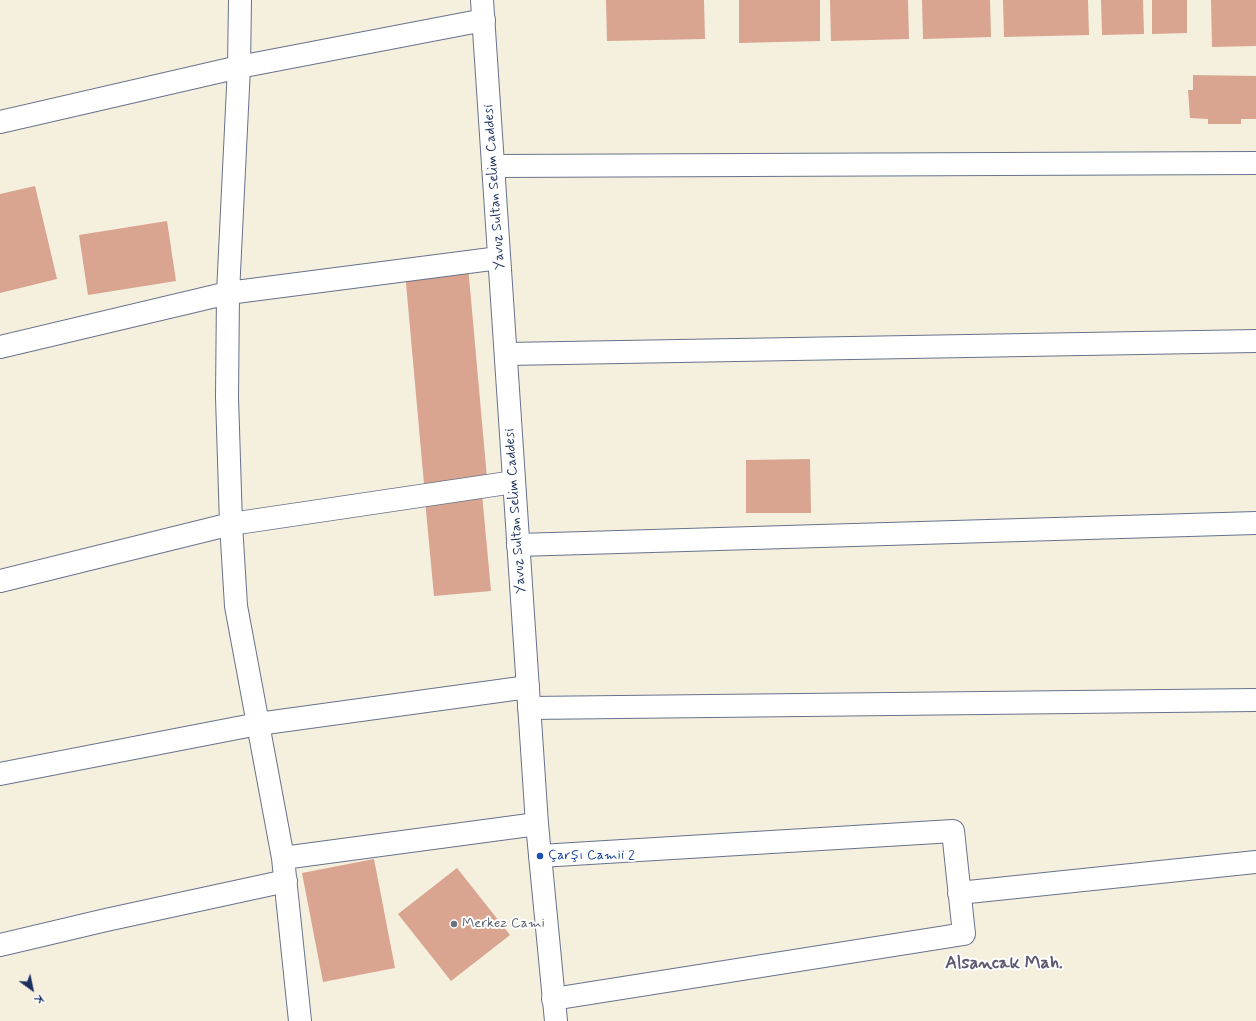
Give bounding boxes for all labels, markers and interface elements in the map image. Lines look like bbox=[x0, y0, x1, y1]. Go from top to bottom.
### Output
street label: Yavuz Sultan Selim Caddesi bbox=[481, 104, 509, 270]
street label: Yavuz Sultan Selim Caddesi bbox=[502, 428, 530, 594]
place label: Çarşı Camii 2 bbox=[548, 848, 635, 864]
marker: Çarşı Camii 2 bbox=[535, 851, 545, 861]
place label: Merkez Cami bbox=[462, 916, 545, 932]
marker: Merkez Cami bbox=[449, 919, 459, 929]
district label: Alsancak Mah. bbox=[945, 953, 1063, 975]
north arrow bbox=[12, 969, 52, 1009]
text: K bbox=[31, 991, 46, 1007]

